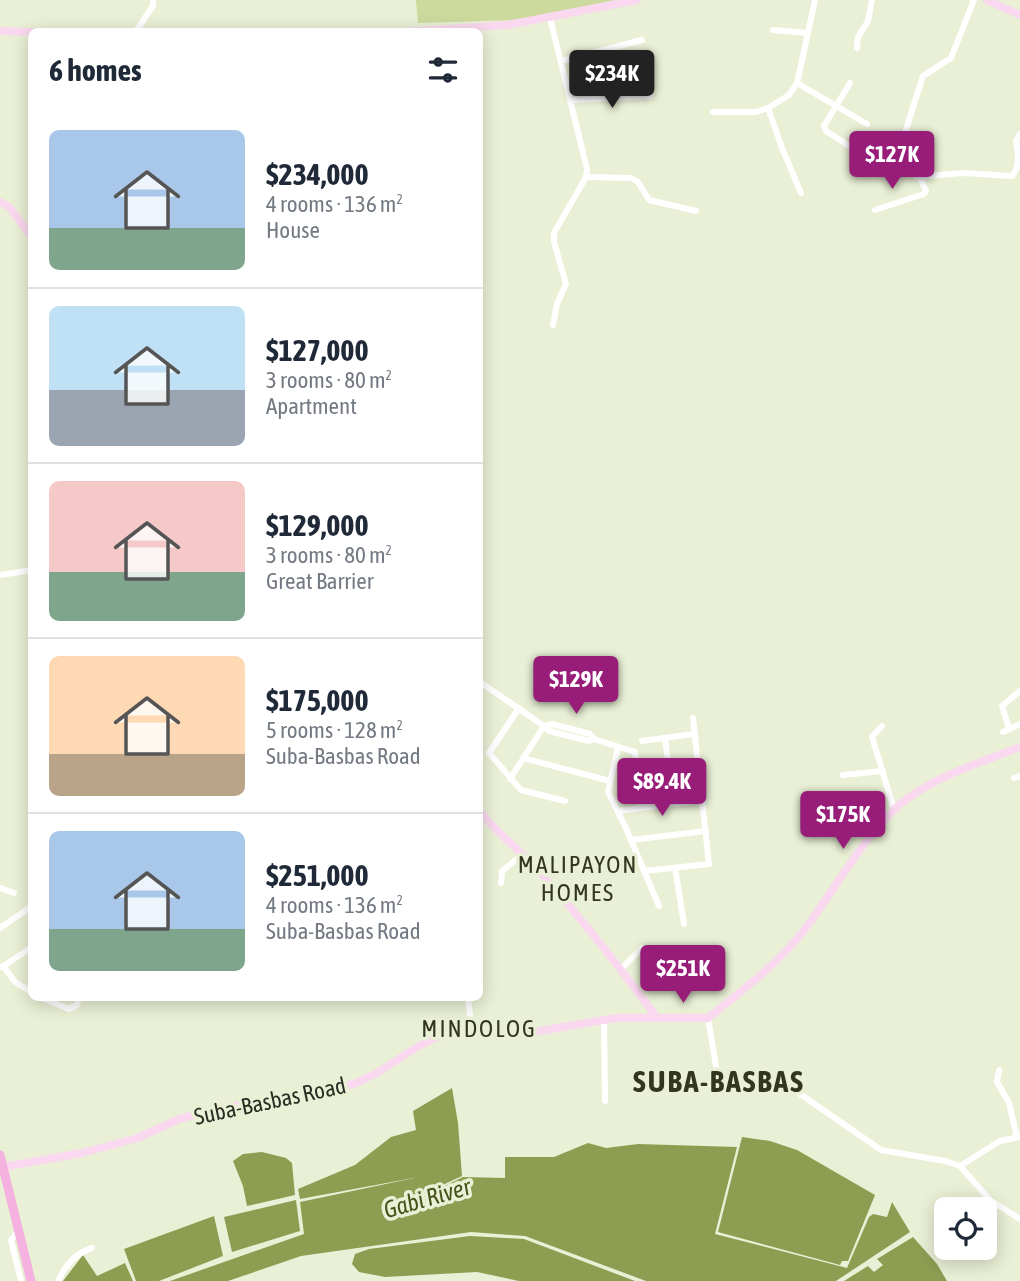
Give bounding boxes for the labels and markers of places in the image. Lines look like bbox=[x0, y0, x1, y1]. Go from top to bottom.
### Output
pin: $234K bbox=[563, 50, 661, 110]
pin: $127K bbox=[843, 132, 941, 191]
pin: $129K bbox=[527, 656, 625, 716]
pin: $89.4K bbox=[605, 758, 719, 818]
pin: $175K bbox=[794, 792, 892, 851]
pin: $251K bbox=[634, 946, 732, 1005]

